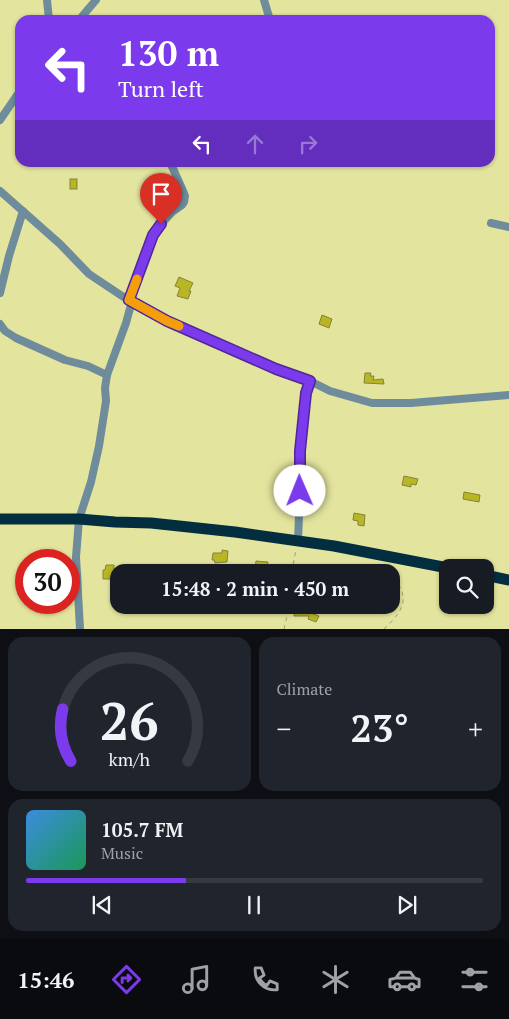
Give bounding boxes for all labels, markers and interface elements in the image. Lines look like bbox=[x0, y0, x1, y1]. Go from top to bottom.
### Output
text: 130 m bbox=[118, 30, 219, 76]
icon: left bbox=[35, 35, 100, 100]
text: Turn left bbox=[118, 74, 204, 103]
icon: left bbox=[188, 130, 216, 158]
icon: ahead bbox=[241, 130, 269, 158]
icon: right bbox=[294, 130, 322, 158]
pin bbox=[140, 173, 182, 224]
icon: arrive bbox=[147, 180, 175, 208]
position arrow bbox=[273, 464, 325, 516]
speed limit sign: 30 bbox=[15, 549, 80, 614]
map controls bbox=[439, 559, 494, 614]
button: search bbox=[439, 559, 494, 614]
text: 15:48 · 2 min · 450 m bbox=[161, 576, 349, 601]
text: Climate bbox=[277, 678, 332, 700]
text: 26 bbox=[100, 686, 159, 755]
text: 23° bbox=[350, 703, 409, 753]
text: − bbox=[277, 710, 291, 747]
text: + bbox=[468, 710, 483, 747]
text: km/h bbox=[109, 747, 150, 771]
text: 105.7 FM bbox=[101, 817, 183, 842]
text: Music bbox=[101, 842, 143, 864]
icon: previous bbox=[88, 891, 116, 919]
icon: pause bbox=[240, 891, 268, 919]
icon: next bbox=[393, 891, 421, 919]
icon: directions bbox=[109, 962, 144, 997]
icon: music bbox=[179, 962, 214, 997]
icon: phone bbox=[248, 962, 283, 997]
icon: climate bbox=[318, 962, 353, 997]
icon: car bbox=[387, 962, 422, 997]
icon: filters bbox=[457, 962, 492, 997]
text: 15:46 bbox=[17, 965, 75, 994]

